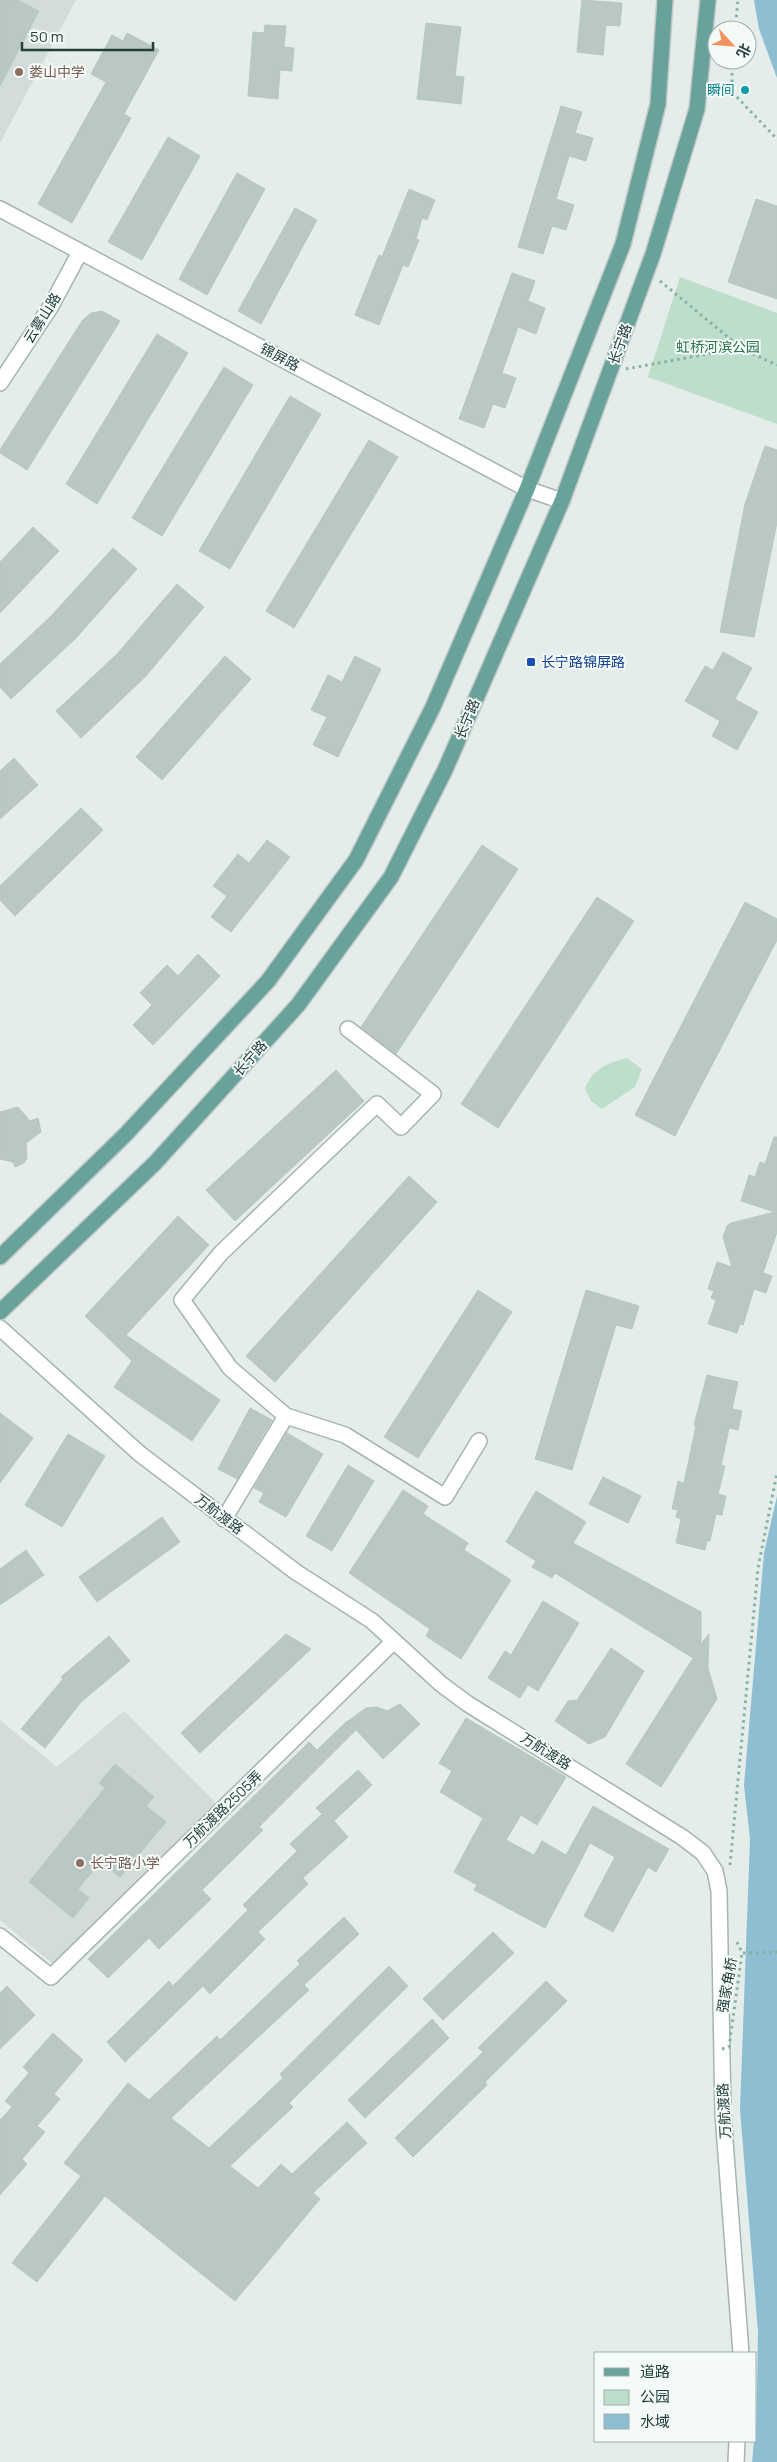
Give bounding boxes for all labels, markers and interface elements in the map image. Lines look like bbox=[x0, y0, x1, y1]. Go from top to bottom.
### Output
scale bar bbox=[22, 20, 154, 52]
north arrow bbox=[707, 20, 757, 70]
text: 50 m bbox=[30, 26, 64, 47]
text: 北 bbox=[733, 40, 756, 61]
place label: 娄山中学 bbox=[29, 62, 85, 81]
marker: 娄山中学 bbox=[13, 66, 25, 78]
place label: 瞬间 bbox=[707, 80, 735, 99]
marker: 瞬间 bbox=[739, 84, 751, 96]
street label: 云雾山路 bbox=[19, 289, 64, 347]
street label: 长宁路 bbox=[603, 321, 636, 367]
park label: 虹桥河滨公园 bbox=[676, 337, 760, 356]
street label: 锦屏路 bbox=[257, 338, 303, 375]
place label: 长宁路锦屏路 bbox=[541, 652, 625, 671]
marker: 长宁路锦屏路 bbox=[525, 656, 537, 668]
street label: 长宁路 bbox=[450, 696, 483, 742]
street label: 长宁路 bbox=[229, 1036, 271, 1080]
street label: 万航渡路 bbox=[191, 1489, 247, 1538]
street label: 万航渡路 bbox=[517, 1728, 575, 1773]
street label: 万航渡路2505弄 bbox=[179, 1766, 266, 1851]
place label: 长宁路小学 bbox=[90, 1853, 160, 1872]
marker: 长宁路小学 bbox=[74, 1857, 86, 1869]
street label: 强家角桥 bbox=[712, 1956, 741, 2014]
street label: 万航渡路 bbox=[713, 2083, 734, 2139]
legend bbox=[594, 2352, 757, 2442]
text: 道路 bbox=[640, 2361, 670, 2382]
text: 公园 bbox=[640, 2386, 670, 2407]
text: 水域 bbox=[640, 2411, 670, 2432]

